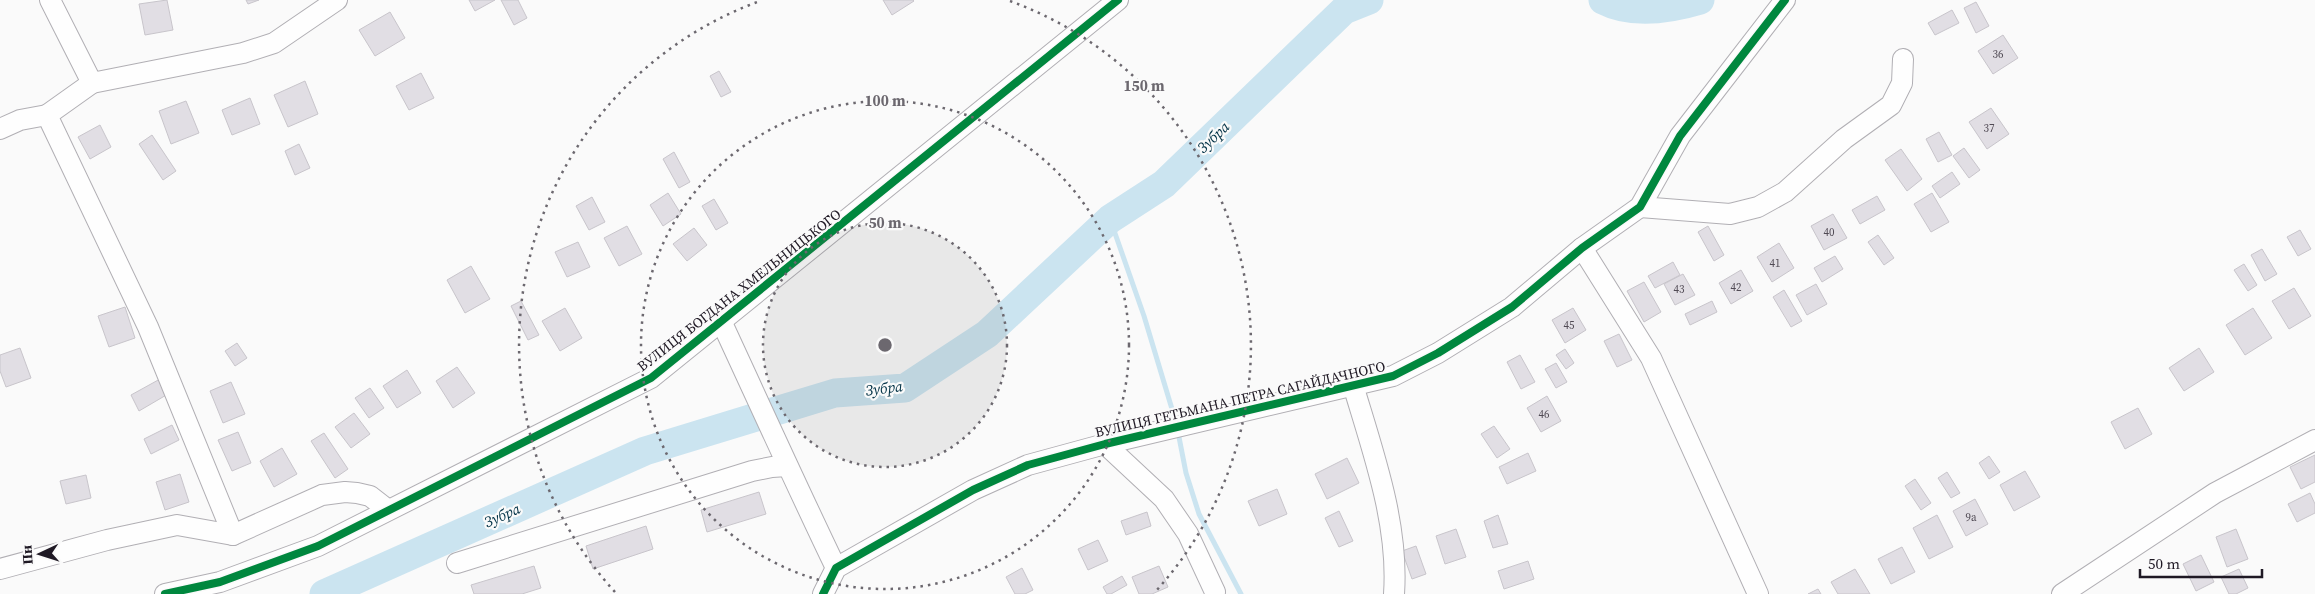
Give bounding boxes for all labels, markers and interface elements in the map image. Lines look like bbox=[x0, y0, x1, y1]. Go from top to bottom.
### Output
house number: 36 bbox=[1993, 47, 2004, 62]
text: 150 m bbox=[1123, 75, 1165, 96]
text: 100 m bbox=[864, 90, 906, 111]
water label: Зубра bbox=[1192, 116, 1234, 158]
house number: 37 bbox=[1984, 121, 1995, 136]
street label: ВУЛИЦЯ БОГДАНА ХМЕЛЬНИЦЬКОГО bbox=[633, 204, 845, 376]
text: 50 m bbox=[868, 212, 902, 233]
house number: 40 bbox=[1824, 225, 1835, 240]
house number: 41 bbox=[1770, 256, 1781, 271]
house number: 42 bbox=[1731, 280, 1742, 295]
house number: 43 bbox=[1674, 282, 1685, 297]
house number: 45 bbox=[1564, 318, 1575, 333]
centre of rings bbox=[876, 336, 894, 354]
street label: ВУЛИЦЯ ГЕТЬМАНА ПЕТРА САГАЙДАЧНОГО bbox=[1093, 356, 1387, 442]
water label: Зубра bbox=[864, 375, 904, 401]
house number: 46 bbox=[1539, 407, 1550, 422]
water label: Зубра bbox=[481, 498, 524, 532]
house number: 9а bbox=[1965, 510, 1977, 525]
north arrow bbox=[15, 529, 65, 579]
text: Пн bbox=[16, 544, 38, 565]
scale bar bbox=[2140, 546, 2262, 578]
text: 50 m bbox=[2148, 553, 2180, 574]

